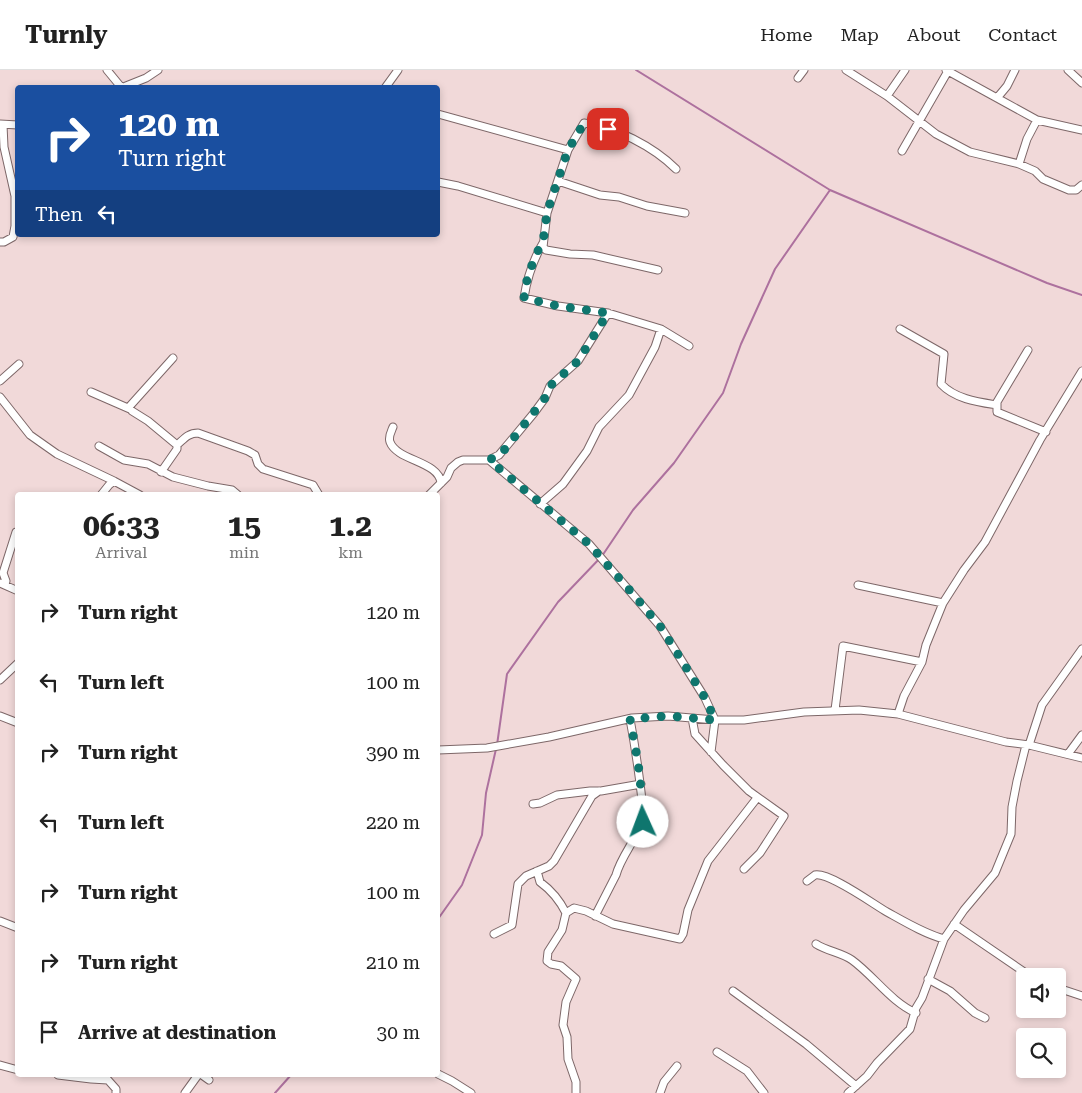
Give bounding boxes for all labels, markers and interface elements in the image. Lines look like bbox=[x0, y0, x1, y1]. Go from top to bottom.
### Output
text: Turnly bbox=[25, 21, 108, 49]
text: Home bbox=[760, 24, 812, 45]
text: Map bbox=[840, 24, 879, 45]
text: About bbox=[907, 24, 960, 45]
text: Contact bbox=[988, 24, 1057, 45]
text: 120 m bbox=[118, 104, 219, 145]
icon: right bbox=[35, 105, 100, 170]
pin bbox=[587, 108, 629, 150]
icon: arrive bbox=[594, 115, 622, 143]
text: Turn right bbox=[118, 146, 226, 171]
icon: left bbox=[93, 200, 121, 228]
text: Then bbox=[35, 203, 83, 226]
text: 06:33 bbox=[83, 508, 160, 543]
text: 15 bbox=[227, 508, 261, 543]
text: 1.2 bbox=[329, 508, 372, 543]
text: Arrival bbox=[95, 543, 147, 562]
text: min bbox=[229, 543, 259, 562]
text: km bbox=[338, 543, 363, 562]
icon: right bbox=[35, 598, 63, 626]
text: Turn right bbox=[78, 601, 178, 624]
text: 120 m bbox=[366, 601, 420, 624]
icon: left bbox=[35, 668, 63, 696]
text: Turn left bbox=[78, 671, 164, 694]
text: 100 m bbox=[366, 671, 420, 694]
icon: right bbox=[35, 738, 63, 766]
text: Turn right bbox=[78, 741, 178, 764]
text: 390 m bbox=[366, 741, 420, 764]
position arrow bbox=[616, 795, 668, 847]
icon: left bbox=[35, 808, 63, 836]
text: Turn left bbox=[78, 811, 164, 834]
text: 220 m bbox=[366, 811, 420, 834]
icon: right bbox=[35, 878, 63, 906]
text: Turn right bbox=[78, 881, 178, 904]
text: 100 m bbox=[366, 881, 420, 904]
icon: right bbox=[35, 948, 63, 976]
text: Turn right bbox=[78, 951, 178, 974]
text: 210 m bbox=[366, 951, 420, 974]
map controls bbox=[1016, 968, 1066, 1078]
button: sound bbox=[1016, 968, 1066, 1018]
icon: arrive bbox=[35, 1018, 63, 1046]
text: Arrive at destination bbox=[78, 1021, 276, 1044]
text: 30 m bbox=[377, 1021, 420, 1044]
button: search bbox=[1016, 1028, 1066, 1078]

